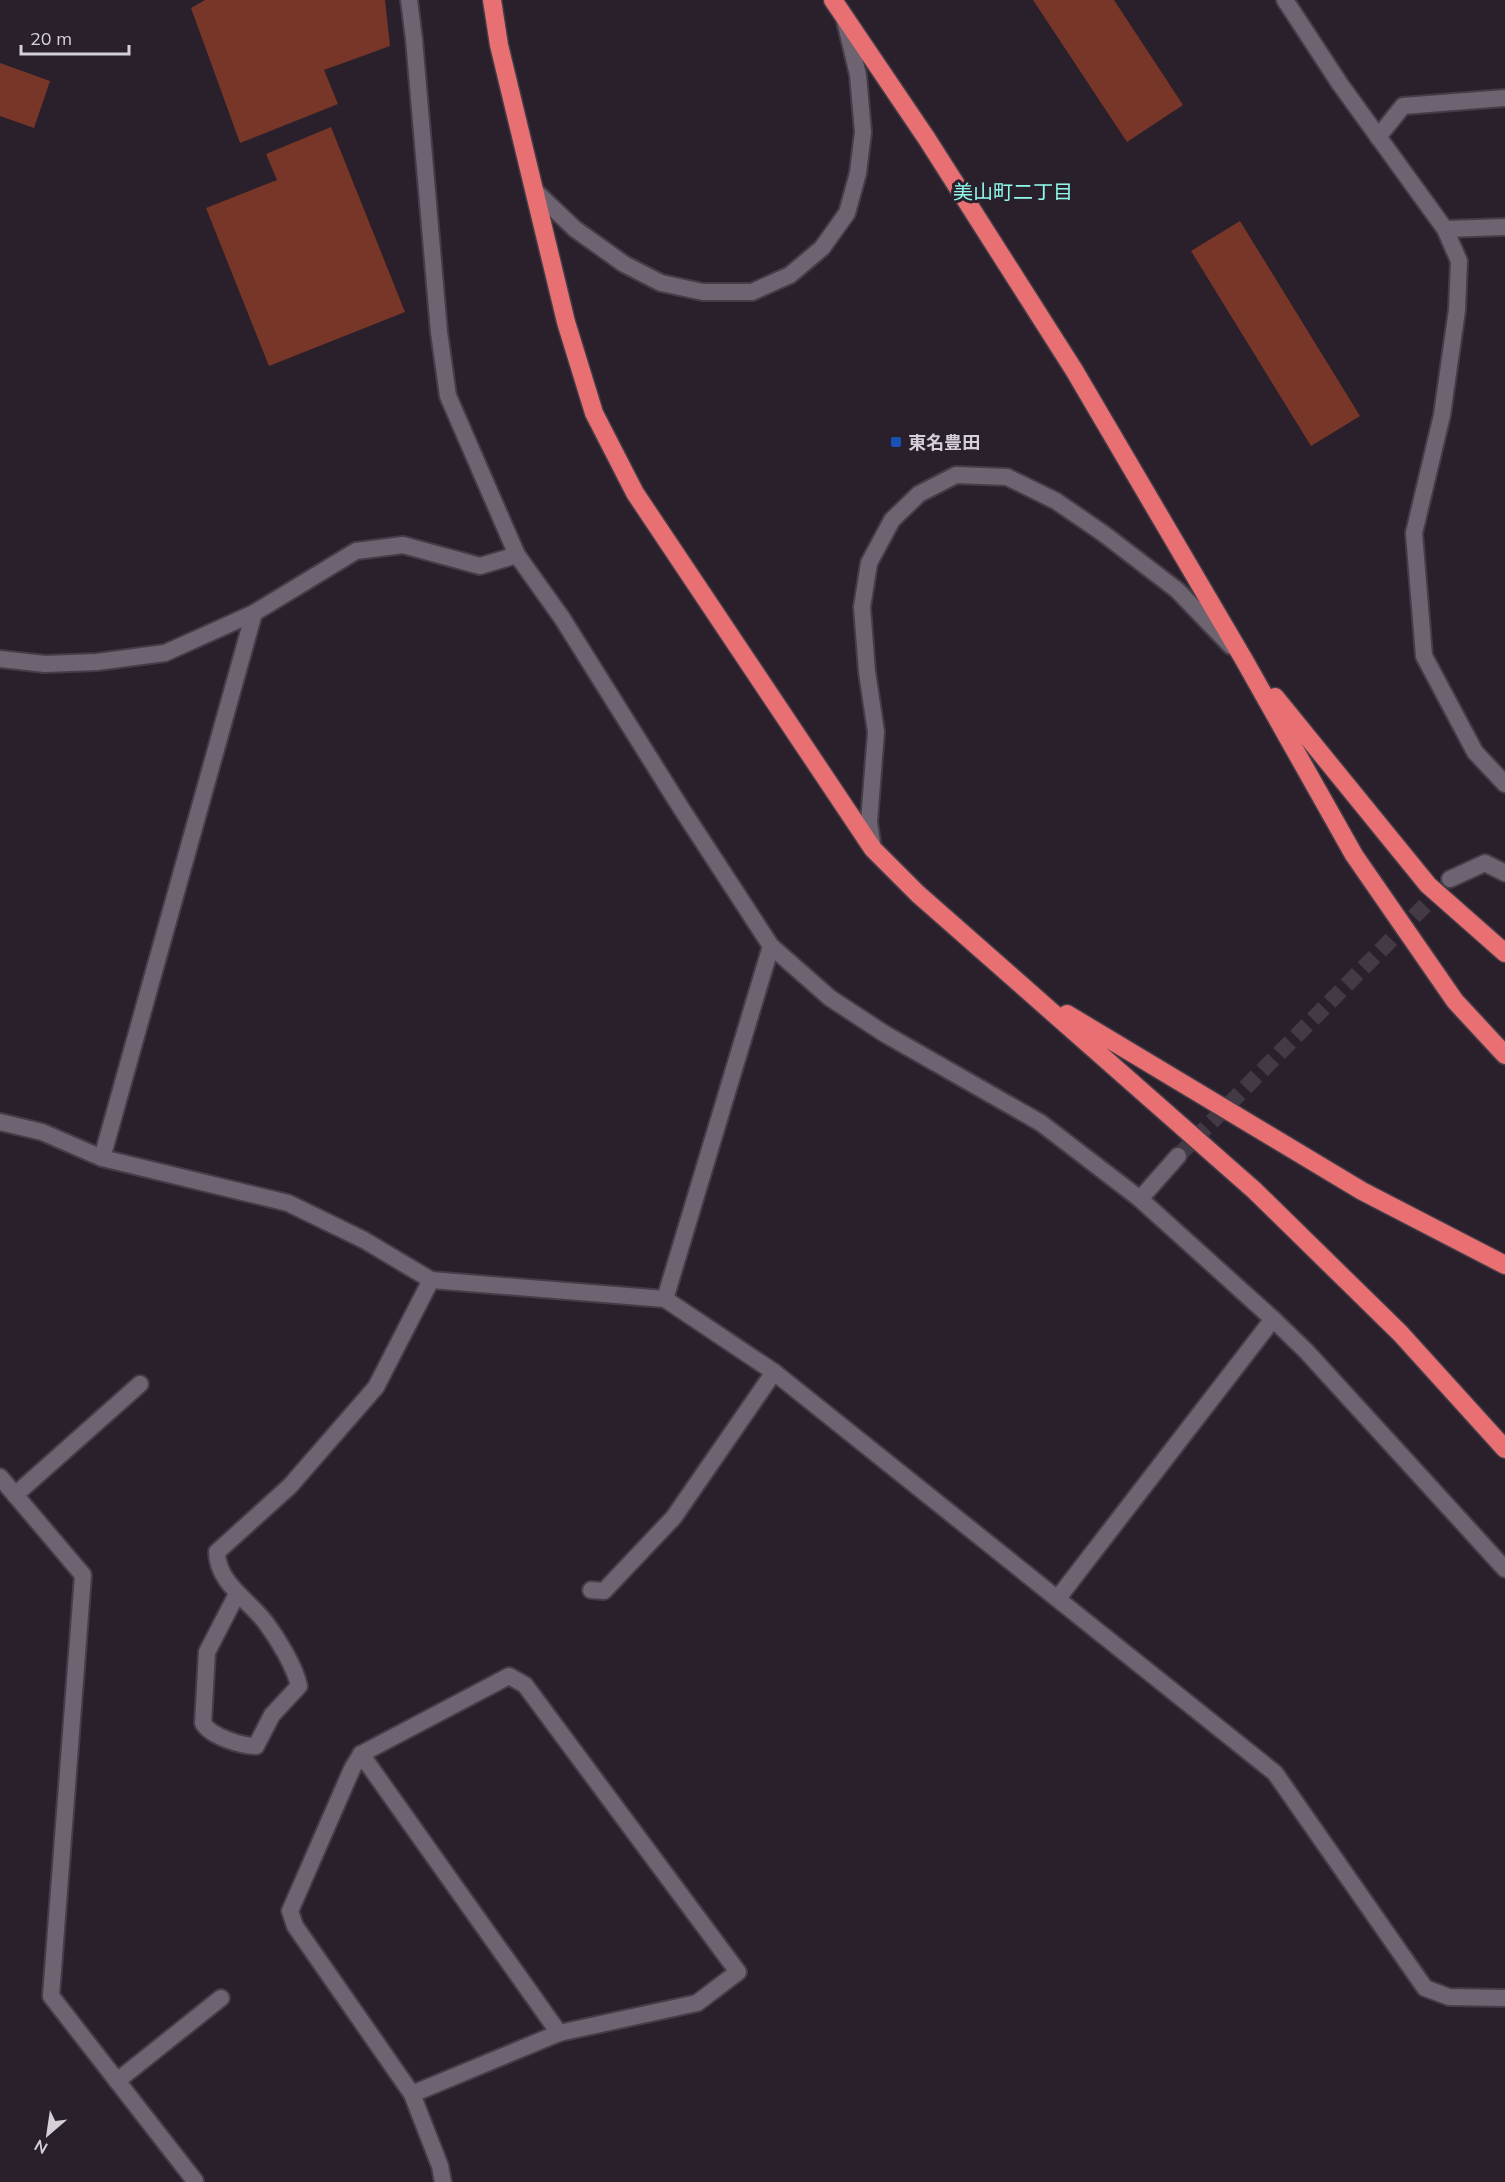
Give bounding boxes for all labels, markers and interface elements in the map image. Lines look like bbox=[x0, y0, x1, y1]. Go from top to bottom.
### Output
scale bar bbox=[21, 18, 129, 56]
text: 20 m bbox=[30, 27, 72, 50]
district label: 美山町二丁目 bbox=[953, 179, 1073, 204]
place label: 東名豊田 bbox=[908, 431, 980, 454]
marker: 東名豊田 bbox=[889, 435, 903, 449]
north arrow bbox=[18, 2104, 78, 2164]
text: N bbox=[31, 2135, 51, 2159]

